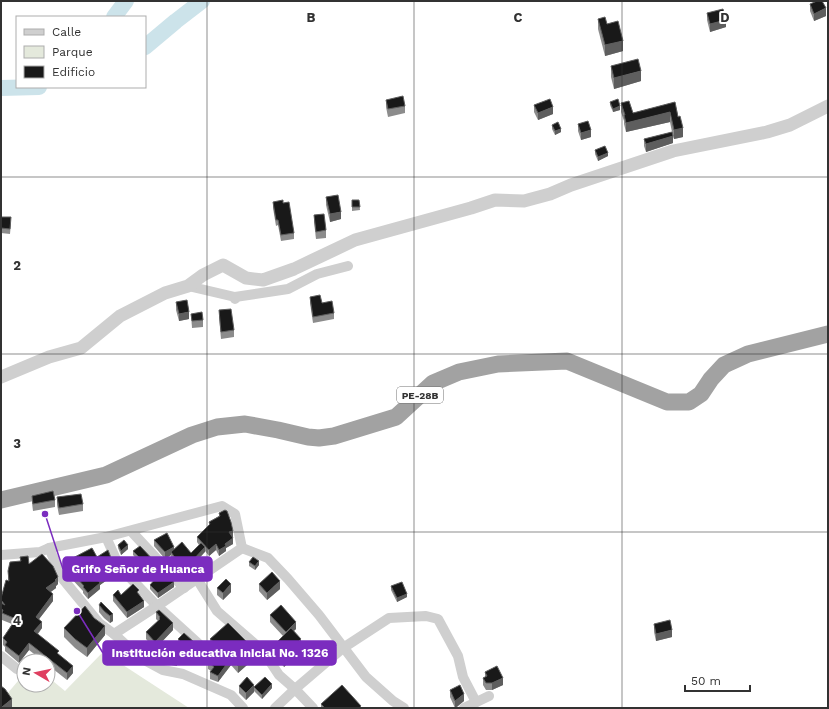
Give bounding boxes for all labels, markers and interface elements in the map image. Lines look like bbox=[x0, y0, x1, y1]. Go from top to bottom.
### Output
text: B bbox=[307, 10, 316, 25]
text: C bbox=[514, 10, 523, 25]
text: D bbox=[720, 10, 730, 25]
legend bbox=[16, 16, 146, 88]
text: Calle bbox=[52, 25, 81, 39]
text: Parque bbox=[52, 45, 93, 59]
text: Edificio bbox=[52, 65, 95, 79]
text: 2 bbox=[13, 258, 21, 273]
road number: PE-28B bbox=[397, 387, 443, 403]
text: 3 bbox=[13, 436, 21, 451]
callout: Grifo Señor de Huanca bbox=[63, 557, 212, 581]
text: Grifo Señor de Huanca bbox=[72, 562, 205, 576]
text: 4 bbox=[13, 613, 22, 628]
callout: Institución educativa inicial No. 1326 bbox=[103, 641, 336, 665]
text: Institución educativa inicial No. 1326 bbox=[112, 646, 328, 660]
north arrow bbox=[16, 653, 56, 693]
text: N bbox=[20, 666, 34, 677]
scale bar bbox=[685, 667, 750, 693]
text: 50 m bbox=[691, 674, 721, 688]

